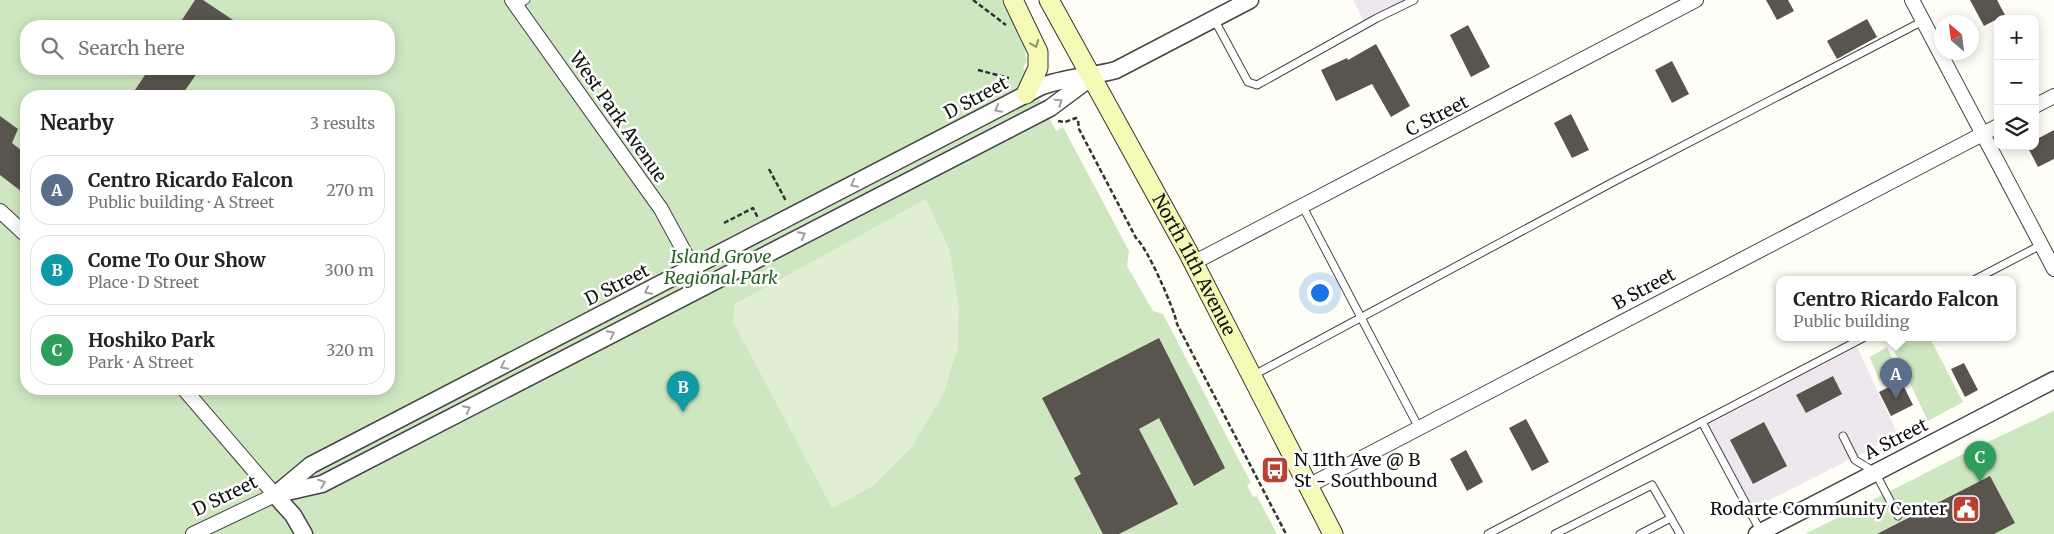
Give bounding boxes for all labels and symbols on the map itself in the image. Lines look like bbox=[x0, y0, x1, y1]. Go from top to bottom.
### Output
north arrow bbox=[1934, 15, 1979, 60]
one-way arrow bbox=[1028, 39, 1039, 48]
street label: West Park Avenue bbox=[564, 46, 672, 186]
street label: D Street bbox=[940, 71, 1012, 124]
street label: C Street bbox=[1401, 90, 1472, 141]
one-way arrow bbox=[1054, 99, 1063, 108]
one-way arrow bbox=[995, 103, 1004, 113]
one-way arrow bbox=[851, 178, 860, 188]
street label: North 11th Avenue bbox=[1147, 190, 1241, 339]
one-way arrow bbox=[797, 231, 806, 241]
park label: Island Grove Regional Park bbox=[664, 245, 778, 289]
street label: D Street bbox=[581, 259, 653, 311]
street label: B Street bbox=[1608, 262, 1679, 315]
your location bbox=[1307, 280, 1333, 306]
one-way arrow bbox=[644, 285, 653, 295]
one-way arrow bbox=[606, 330, 615, 340]
pin: A bbox=[1880, 358, 1912, 399]
one-way arrow bbox=[500, 360, 509, 370]
pin: B bbox=[667, 371, 699, 412]
one-way arrow bbox=[462, 405, 471, 415]
street label: A Street bbox=[1859, 413, 1931, 465]
pin: C bbox=[1964, 441, 1996, 482]
place label: N 11th Ave @ B St - Southbound bbox=[1294, 448, 1438, 492]
bus stop icon: N 11th Ave @ B St - Southbound bbox=[1260, 455, 1290, 485]
street label: D Street bbox=[189, 470, 261, 521]
one-way arrow bbox=[317, 479, 326, 489]
public building icon: Rodarte Community Center bbox=[1951, 494, 1981, 524]
place label: Rodarte Community Center bbox=[1710, 497, 1947, 520]

